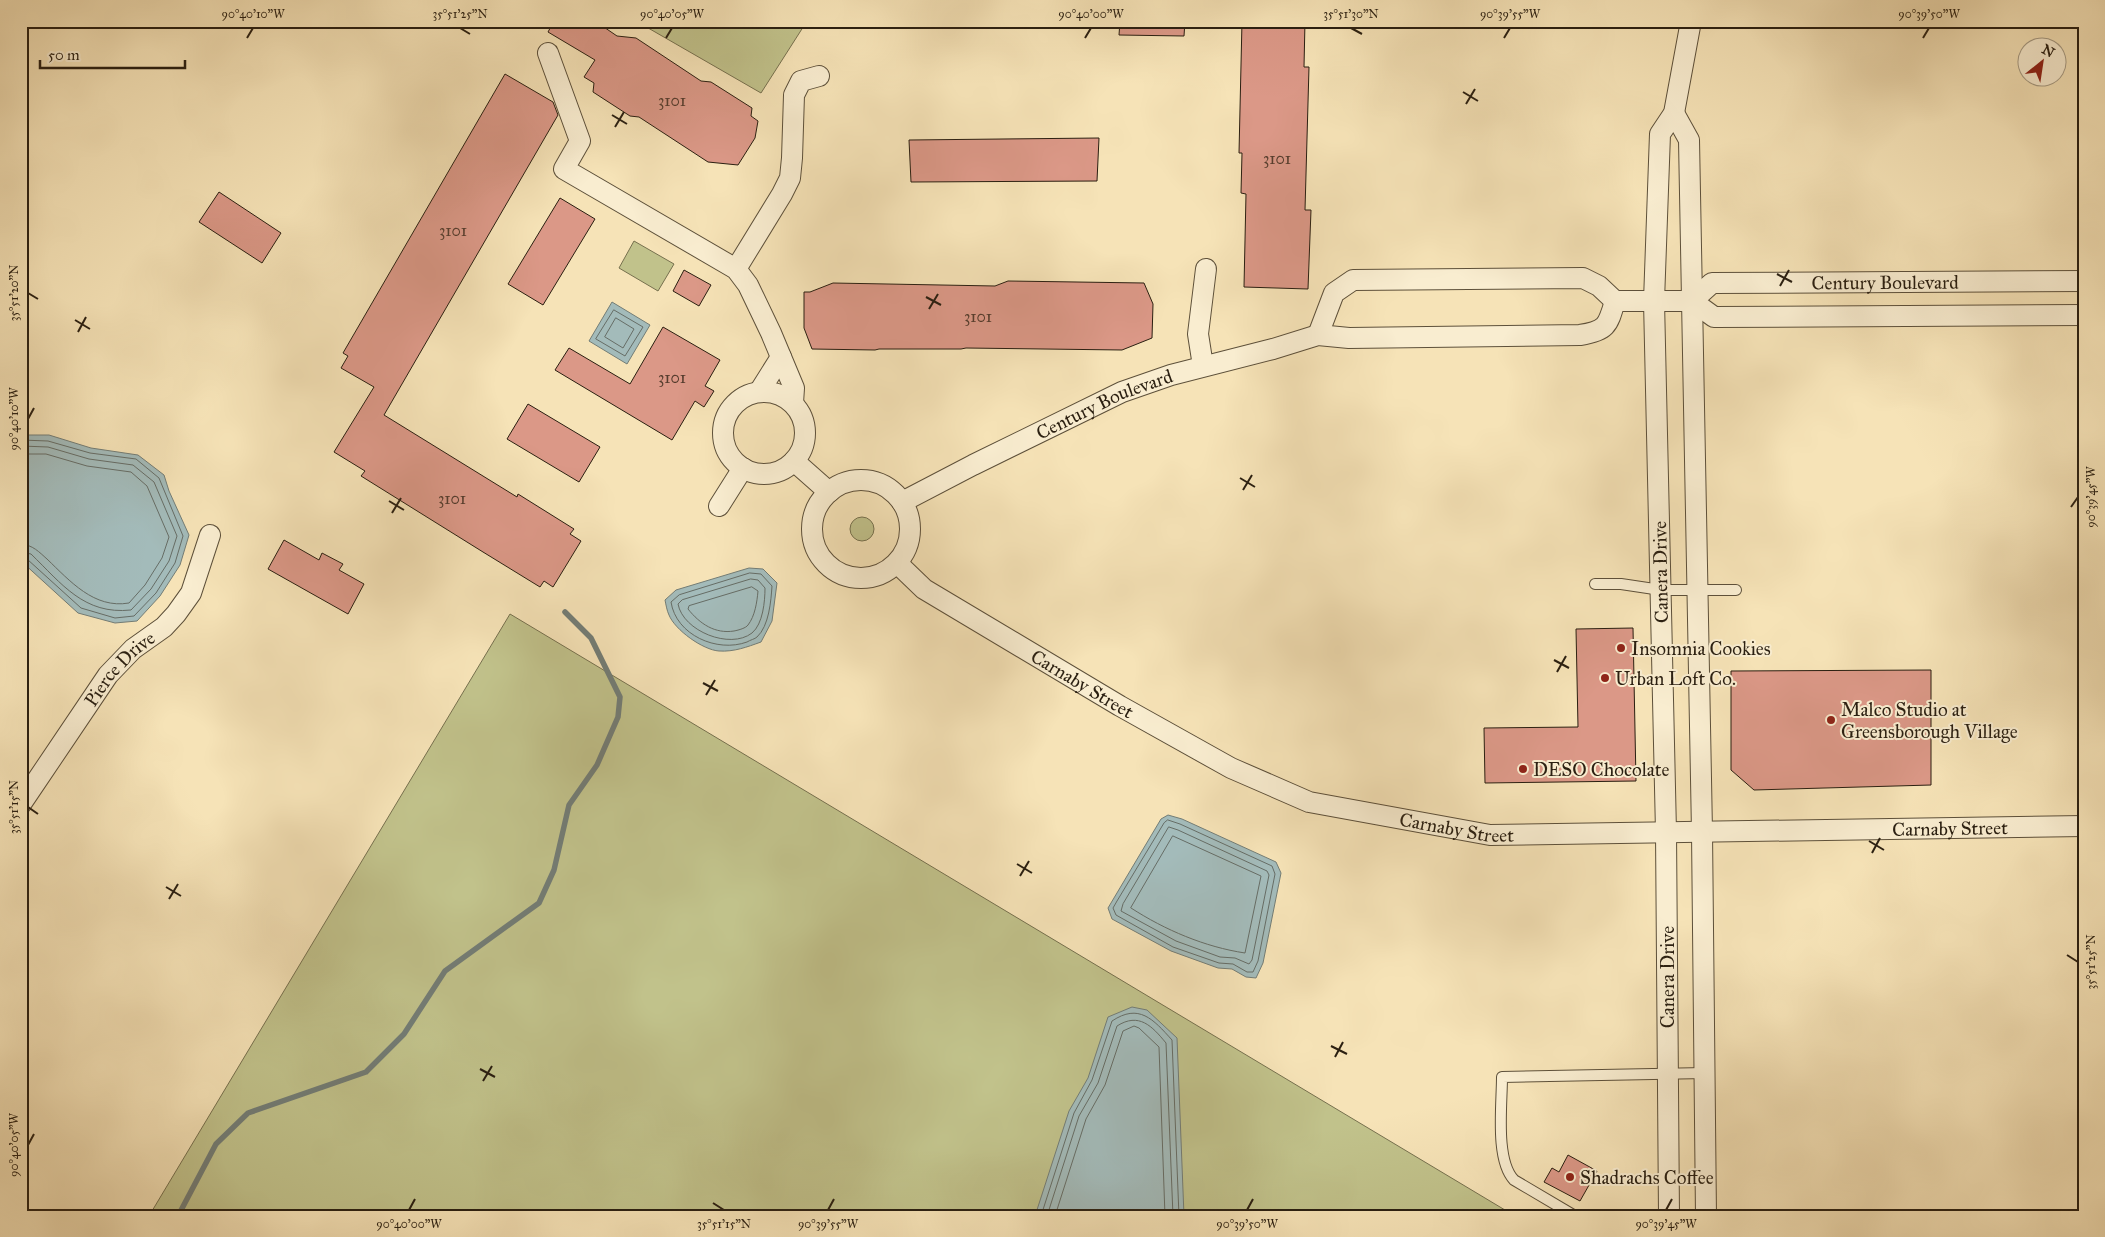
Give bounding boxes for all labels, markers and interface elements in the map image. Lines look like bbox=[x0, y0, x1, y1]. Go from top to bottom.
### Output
text: 90°40'10"W bbox=[221, 7, 285, 21]
text: 35°51'25"N bbox=[432, 7, 488, 21]
text: 90°40'05"W bbox=[640, 7, 705, 21]
text: 90°40'00"W bbox=[1058, 7, 1124, 21]
text: 35°51'30"N bbox=[1323, 7, 1379, 21]
text: 90°39'55"W bbox=[1480, 7, 1541, 21]
text: 90°39'50"W bbox=[1898, 7, 1960, 21]
scale bar bbox=[40, 38, 185, 70]
north arrow bbox=[2018, 38, 2068, 88]
text: N bbox=[2039, 41, 2058, 62]
text: 50 m bbox=[48, 46, 80, 64]
house number: 3101 bbox=[658, 91, 686, 110]
house number: 3101 bbox=[1263, 149, 1291, 168]
house number: 3101 bbox=[439, 221, 467, 240]
text: 35°51'20"N bbox=[7, 265, 21, 321]
street label: Century Boulevard bbox=[1811, 271, 1959, 294]
house number: 3101 bbox=[964, 307, 992, 326]
street label: Century Boulevard bbox=[1032, 364, 1176, 444]
house number: 3101 bbox=[658, 368, 686, 387]
text: 90°40'10"W bbox=[7, 387, 21, 451]
text: 90°39'45"W bbox=[2084, 466, 2098, 528]
house number: 3101 bbox=[438, 489, 466, 508]
street label: Canera Drive bbox=[1648, 521, 1673, 623]
street label: Pierce Drive bbox=[79, 626, 159, 711]
place label: Insomnia Cookies bbox=[1631, 637, 1771, 660]
marker: Insomnia Cookies bbox=[1615, 642, 1627, 654]
street label: Carnaby Street bbox=[1027, 644, 1138, 723]
place label: Urban Loft Co. bbox=[1615, 667, 1736, 690]
marker: Urban Loft Co. bbox=[1599, 672, 1611, 684]
place label: Malco Studio at Greensborough Village bbox=[1841, 698, 2018, 744]
marker: Malco Studio at Greensborough Village bbox=[1825, 714, 1837, 726]
place label: DESO Chocolate bbox=[1533, 758, 1670, 781]
marker: DESO Chocolate bbox=[1517, 763, 1529, 775]
text: 35°51'15"N bbox=[7, 780, 21, 834]
street label: Carnaby Street bbox=[1398, 808, 1514, 847]
street label: Carnaby Street bbox=[1892, 816, 2008, 841]
street label: Canera Drive bbox=[1656, 926, 1679, 1028]
text: 35°51'25"N bbox=[2084, 934, 2098, 990]
text: 90°40'05"W bbox=[7, 1112, 21, 1177]
place label: Shadrachs Coffee bbox=[1580, 1166, 1714, 1189]
marker: Shadrachs Coffee bbox=[1564, 1171, 1576, 1183]
text: 90°40'00"W bbox=[376, 1217, 442, 1231]
text: 35°51'15"N bbox=[697, 1217, 751, 1231]
text: 90°39'55"W bbox=[798, 1217, 859, 1231]
text: 90°39'50"W bbox=[1216, 1217, 1278, 1231]
text: 90°39'45"W bbox=[1635, 1217, 1697, 1231]

